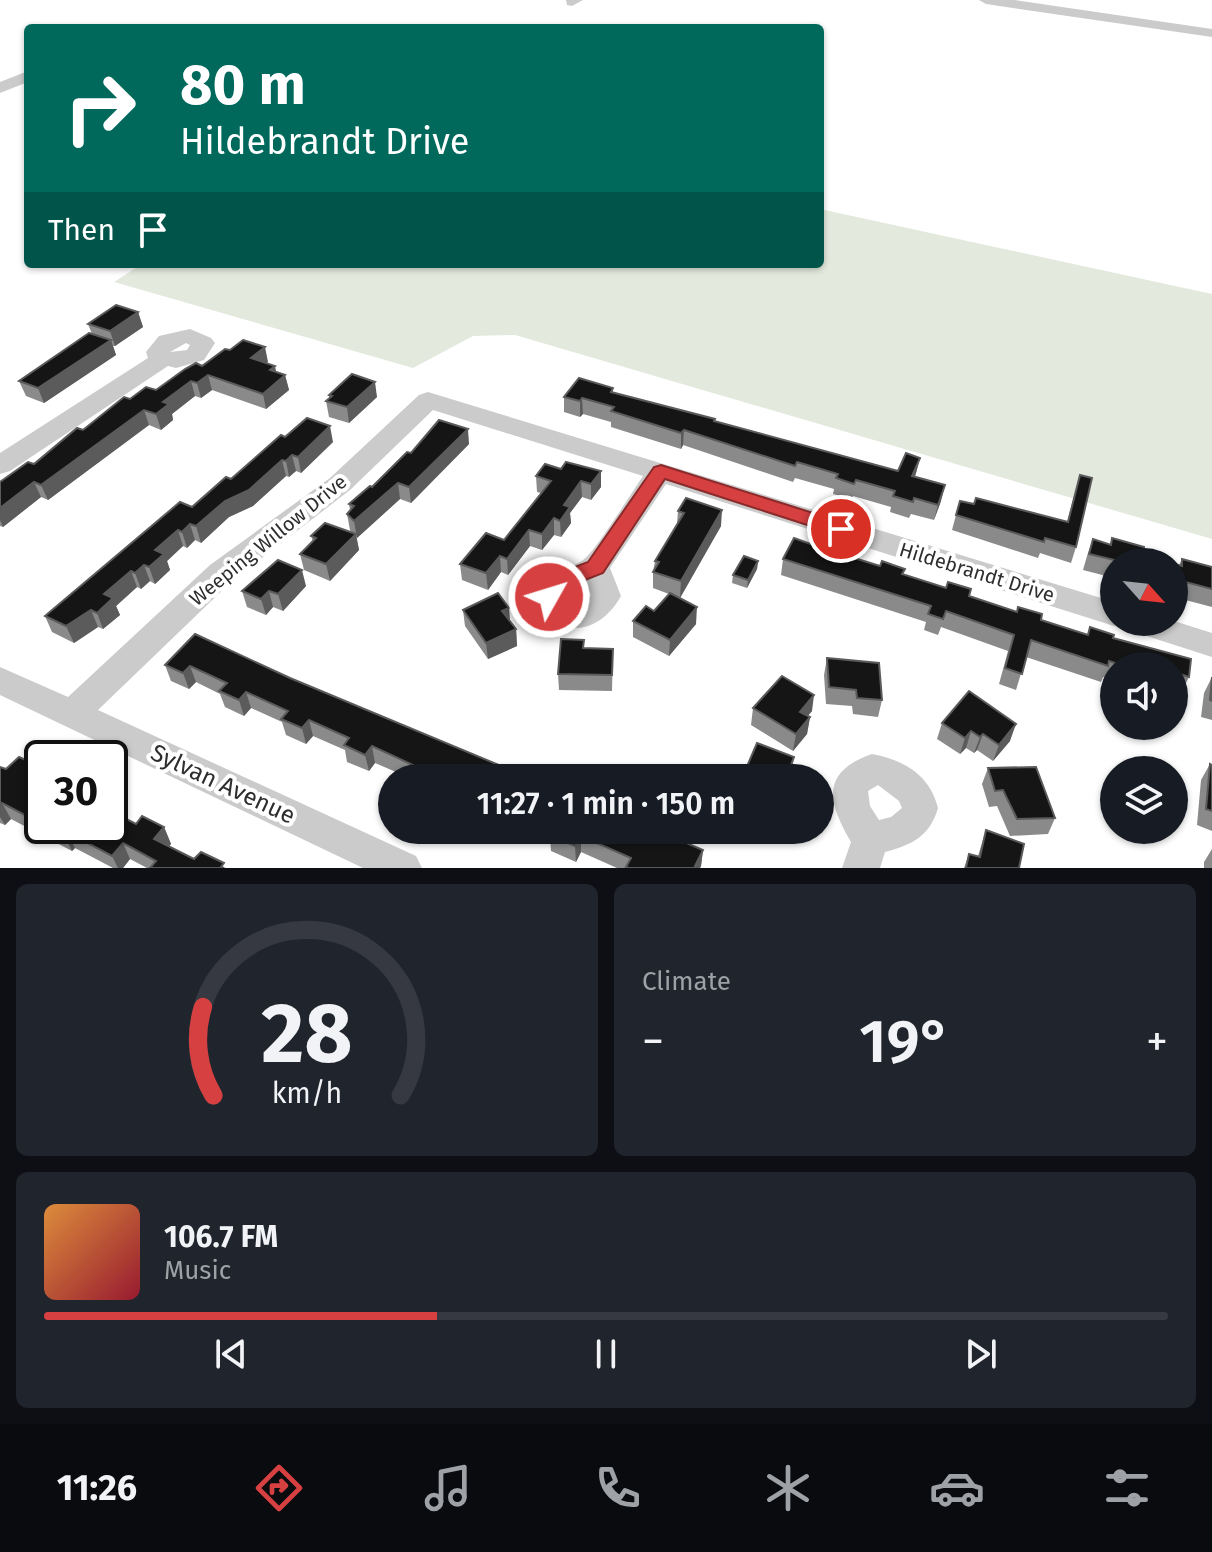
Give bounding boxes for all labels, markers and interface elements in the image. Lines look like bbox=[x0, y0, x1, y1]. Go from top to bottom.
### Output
text: 80 m bbox=[180, 52, 306, 119]
icon: right bbox=[48, 56, 152, 160]
text: Hildebrandt Drive bbox=[180, 120, 469, 164]
icon: arrive bbox=[131, 208, 175, 252]
text: Then bbox=[48, 212, 115, 248]
street label: Weeping Willow Drive bbox=[185, 469, 351, 611]
pin bbox=[807, 495, 875, 563]
icon: arrive bbox=[819, 507, 863, 551]
street label: Hildebrandt Drive bbox=[897, 537, 1057, 607]
north arrow bbox=[1100, 548, 1188, 636]
map controls bbox=[1100, 548, 1188, 844]
position arrow bbox=[507, 555, 591, 639]
button: sound bbox=[1100, 652, 1188, 740]
street label: Sylvan Avenue bbox=[146, 738, 300, 830]
speed limit sign: 30 bbox=[24, 740, 128, 844]
button: layers bbox=[1100, 756, 1188, 844]
text: 11:27 · 1 min · 150 m bbox=[477, 786, 735, 822]
text: Climate bbox=[642, 966, 731, 997]
text: 28 bbox=[261, 984, 353, 1084]
text: 19° bbox=[859, 1006, 951, 1078]
text: − bbox=[642, 1015, 664, 1068]
text: + bbox=[1146, 1015, 1168, 1068]
text: km/h bbox=[272, 1076, 342, 1111]
text: 106.7 FM bbox=[164, 1219, 278, 1255]
text: Music bbox=[164, 1255, 231, 1286]
icon: previous bbox=[209, 1332, 253, 1376]
icon: pause bbox=[584, 1332, 628, 1376]
icon: next bbox=[959, 1332, 1003, 1376]
icon: directions bbox=[251, 1460, 307, 1516]
icon: music bbox=[420, 1460, 476, 1516]
icon: phone bbox=[590, 1460, 646, 1516]
icon: climate bbox=[760, 1460, 816, 1516]
icon: car bbox=[929, 1460, 985, 1516]
icon: filters bbox=[1099, 1460, 1155, 1516]
text: 11:26 bbox=[57, 1466, 137, 1510]

